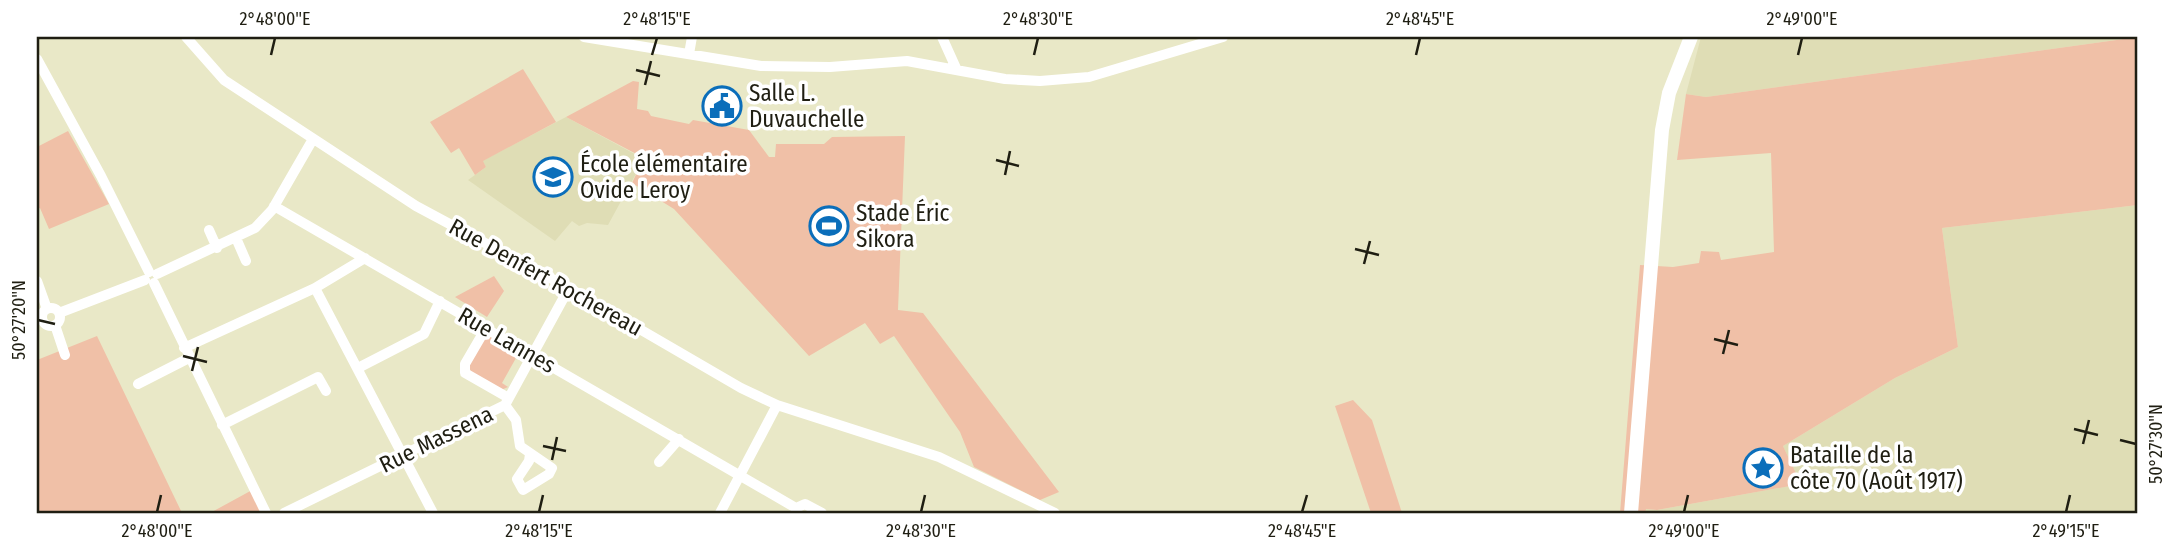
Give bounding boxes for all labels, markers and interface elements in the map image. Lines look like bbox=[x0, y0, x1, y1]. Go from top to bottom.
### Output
text: 2°48'00"E bbox=[239, 8, 311, 30]
text: 2°48'15"E bbox=[623, 8, 691, 30]
text: 2°48'30"E bbox=[1003, 8, 1073, 30]
text: 2°48'45"E bbox=[1386, 8, 1454, 30]
text: 2°49'00"E bbox=[1767, 8, 1837, 30]
place label: Salle L. Duvauchelle bbox=[749, 79, 864, 133]
public building icon: Salle L. Duvauchelle bbox=[701, 85, 743, 127]
place label: École élémentaire Ovide Leroy bbox=[580, 149, 748, 204]
school or university icon: École élémentaire Ovide Leroy bbox=[532, 156, 574, 198]
place label: Stade Éric Sikora bbox=[856, 198, 950, 253]
sports icon: Stade Éric Sikora bbox=[808, 205, 850, 247]
street label: Rue Denfert Rochereau bbox=[444, 212, 648, 342]
text: 50°27'20"N bbox=[8, 280, 30, 360]
street label: Rue Lannes bbox=[453, 301, 561, 379]
street label: Rue Massena bbox=[375, 399, 497, 479]
text: 50°27'30"N bbox=[2145, 404, 2167, 484]
place label: Bataille de la côte 70 (Août 1917) bbox=[1790, 441, 1963, 495]
place icon: Bataille de la côte 70 (Août 1917) bbox=[1742, 447, 1784, 489]
text: 2°48'00"E bbox=[121, 520, 193, 542]
text: 2°48'15"E bbox=[505, 520, 573, 542]
text: 2°48'30"E bbox=[886, 520, 956, 542]
text: 2°48'45"E bbox=[1268, 520, 1336, 542]
text: 2°49'00"E bbox=[1649, 520, 1719, 542]
text: 2°49'15"E bbox=[2032, 520, 2100, 542]

